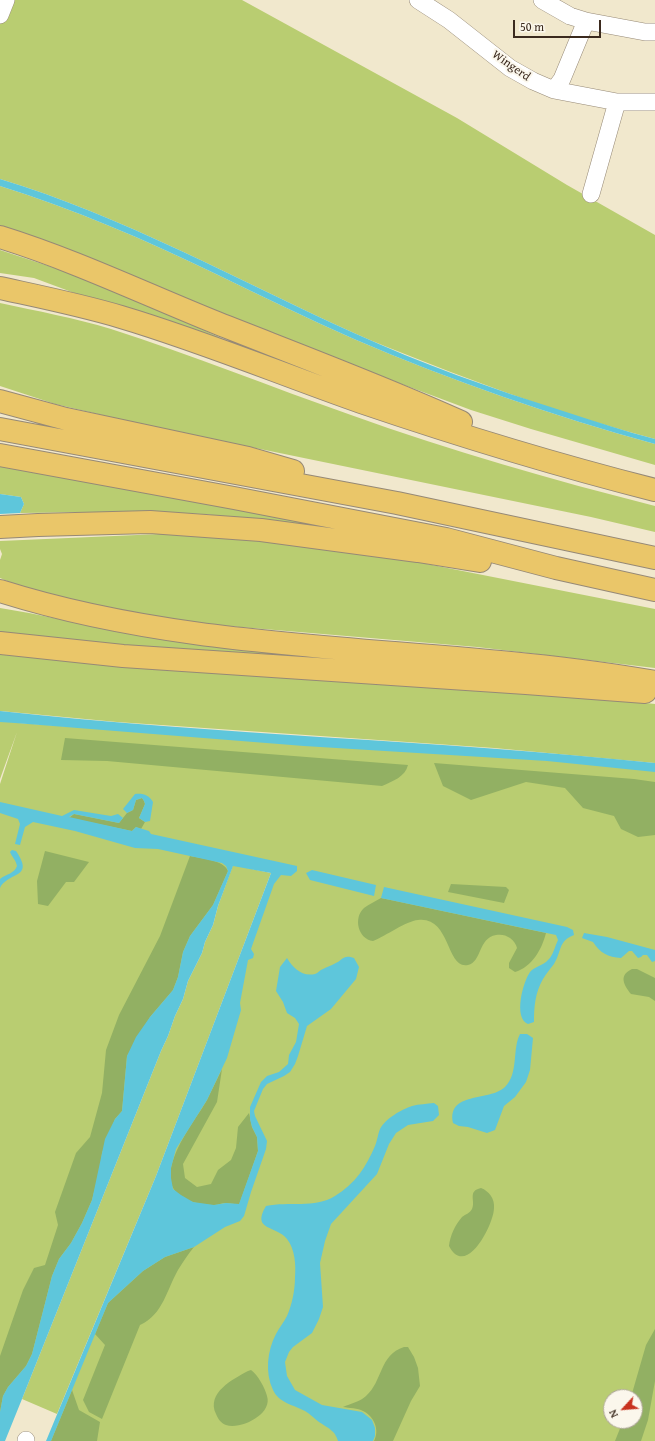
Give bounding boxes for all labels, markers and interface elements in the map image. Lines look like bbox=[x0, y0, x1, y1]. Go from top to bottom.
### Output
scale bar bbox=[515, 12, 603, 38]
text: 50 m bbox=[520, 18, 544, 35]
street label: Wingerd bbox=[489, 48, 533, 84]
north arrow bbox=[603, 1389, 643, 1429]
text: N bbox=[604, 1407, 622, 1421]

